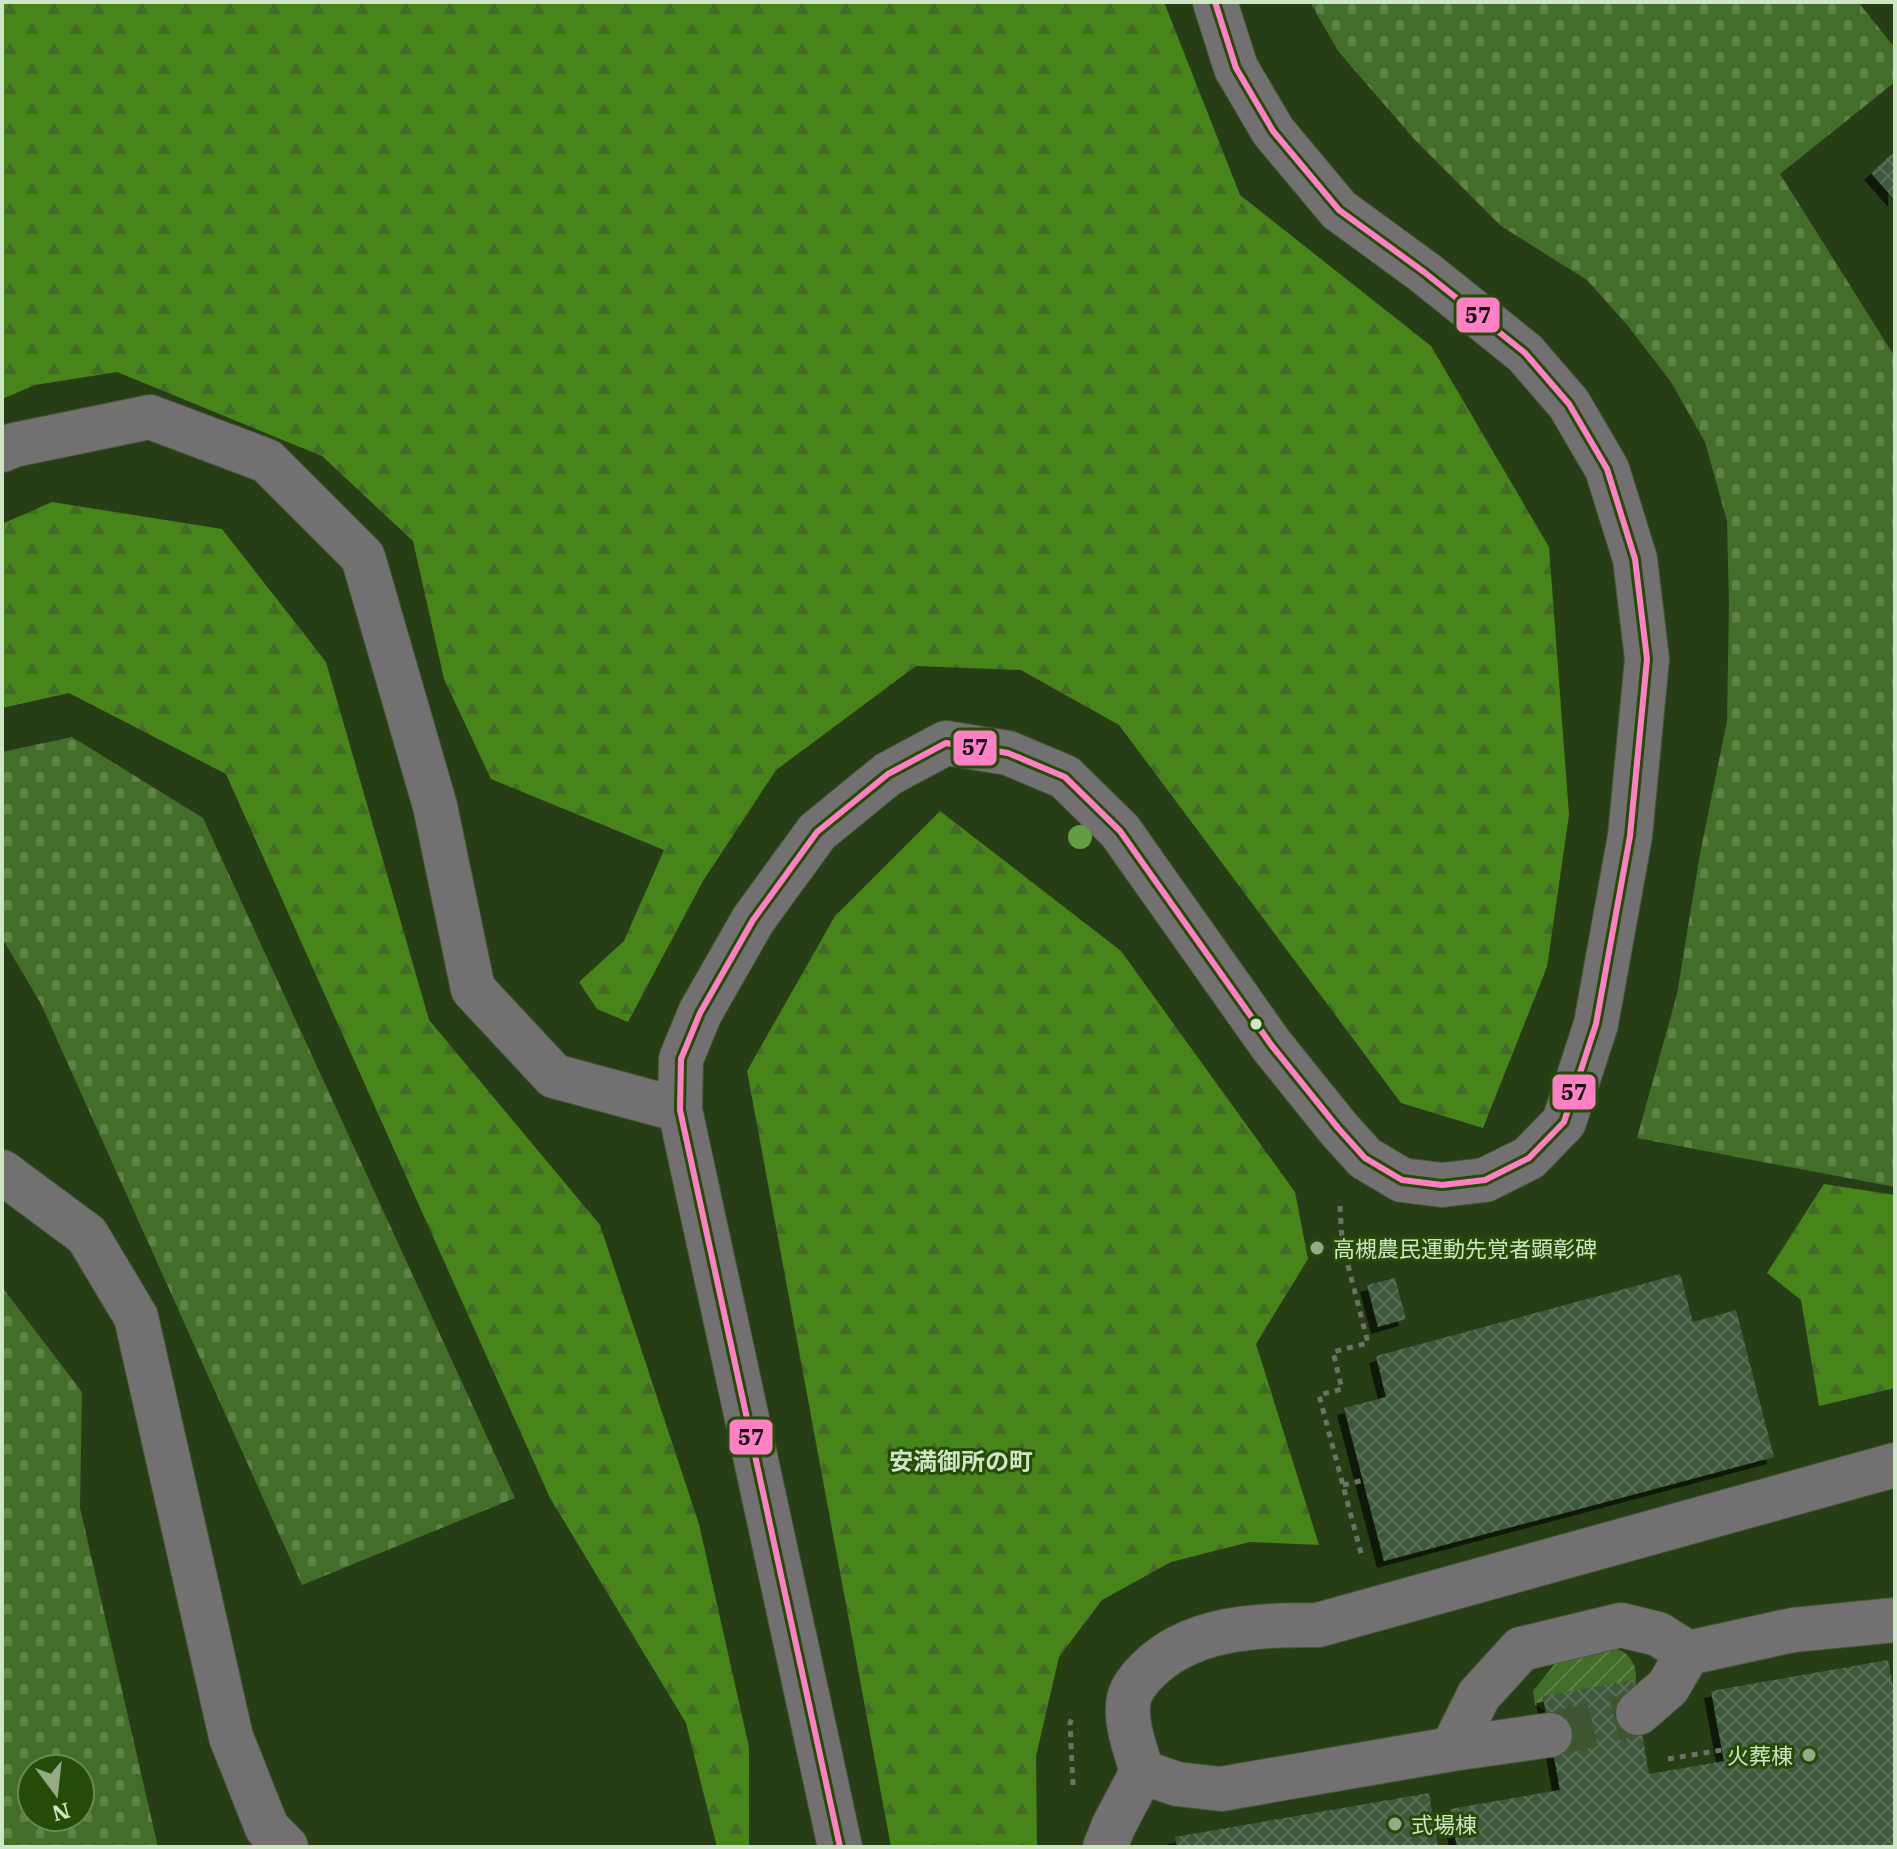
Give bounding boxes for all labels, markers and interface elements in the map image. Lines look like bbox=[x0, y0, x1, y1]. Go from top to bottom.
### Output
line badge: 57 bbox=[1455, 296, 1501, 334]
text: 57 bbox=[1465, 300, 1491, 329]
line badge: 57 bbox=[952, 729, 998, 767]
text: 57 bbox=[962, 732, 988, 761]
unlabelled marker bbox=[1248, 1016, 1264, 1032]
line badge: 57 bbox=[1551, 1073, 1597, 1111]
text: 57 bbox=[1561, 1077, 1587, 1106]
place label: 高槻農民運動先覚者顕彰碑 bbox=[1333, 1234, 1597, 1263]
marker: 高槻農民運動先覚者顕彰碑 bbox=[1308, 1239, 1326, 1257]
line badge: 57 bbox=[728, 1418, 774, 1456]
text: 57 bbox=[738, 1422, 764, 1451]
district label: 安満御所の町 bbox=[889, 1445, 1033, 1477]
place label: 火葬棟 bbox=[1727, 1741, 1793, 1770]
marker: 火葬棟 bbox=[1800, 1746, 1818, 1764]
north arrow bbox=[16, 1753, 96, 1833]
text: N bbox=[49, 1797, 73, 1829]
place label: 式場棟 bbox=[1411, 1810, 1477, 1839]
marker: 式場棟 bbox=[1386, 1815, 1404, 1833]

